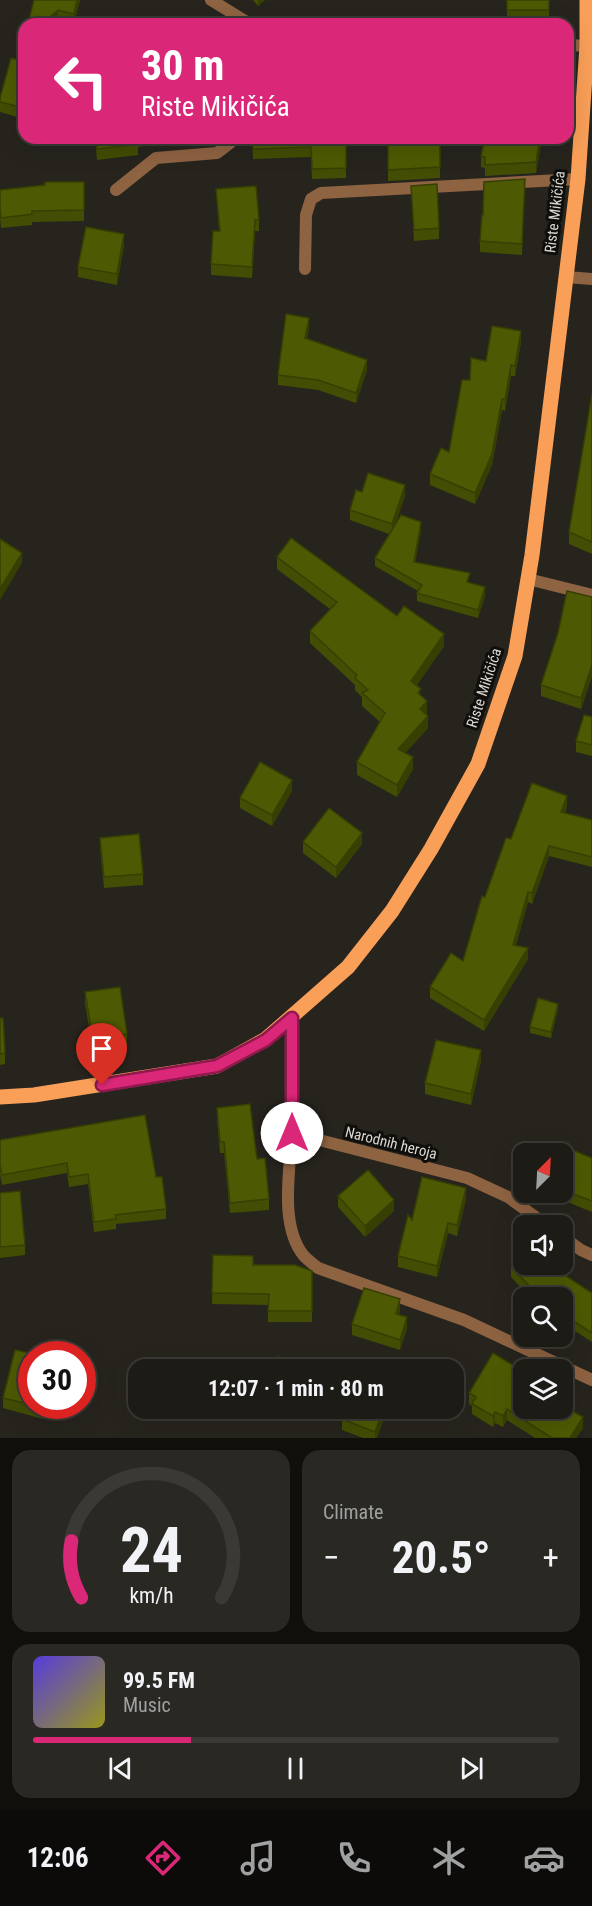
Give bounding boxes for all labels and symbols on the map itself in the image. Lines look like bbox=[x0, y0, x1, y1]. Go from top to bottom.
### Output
street label: Riste Mikičića bbox=[541, 170, 569, 254]
street label: Riste Mikičića bbox=[463, 646, 505, 730]
pin bbox=[76, 1023, 127, 1085]
position arrow bbox=[260, 1101, 324, 1165]
street label: Narodnih heroja bbox=[343, 1123, 439, 1163]
north arrow bbox=[513, 1143, 573, 1203]
speed limit sign: 30 bbox=[18, 1341, 96, 1419]

